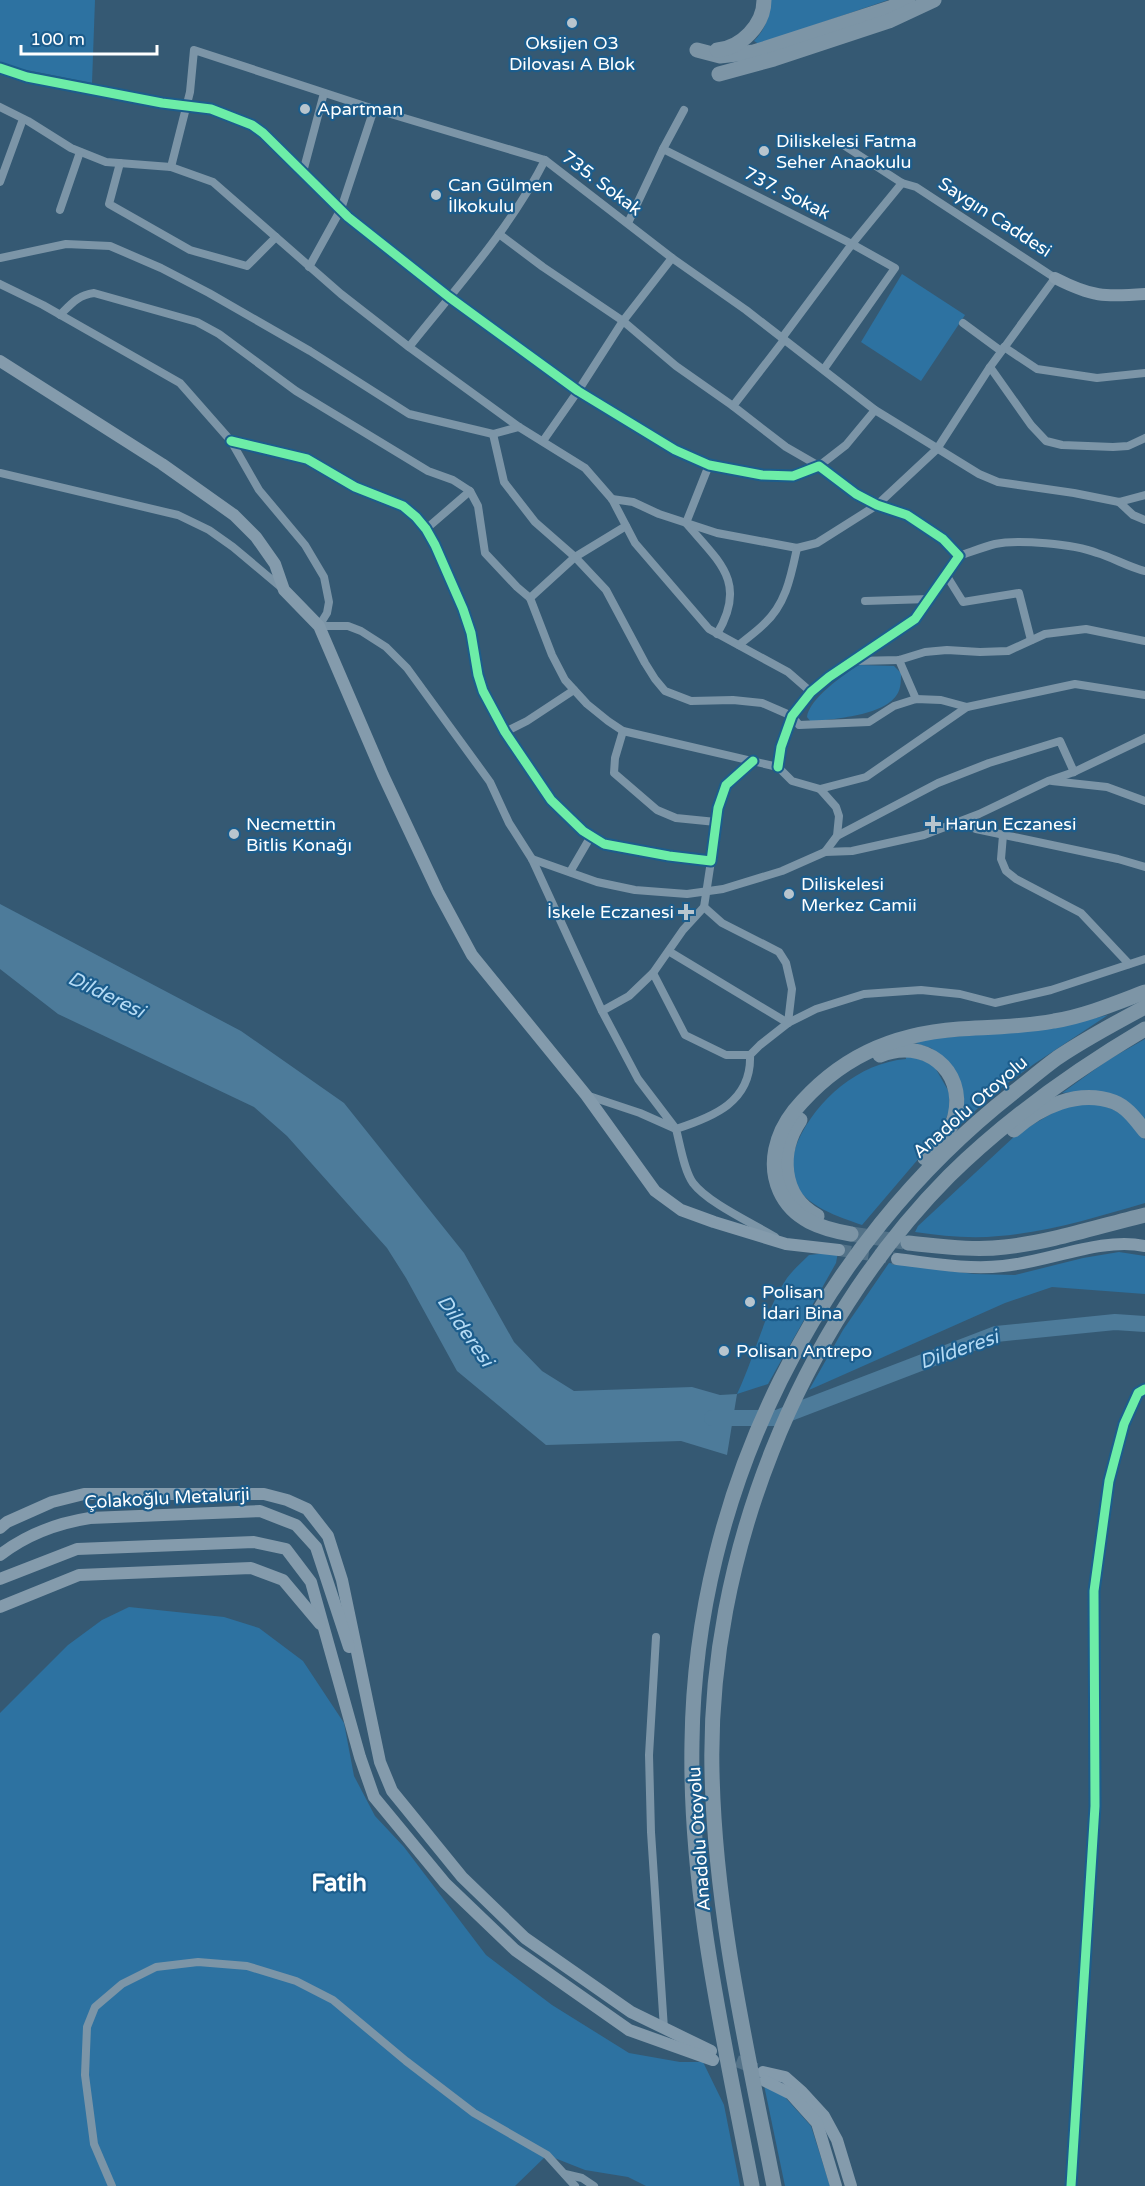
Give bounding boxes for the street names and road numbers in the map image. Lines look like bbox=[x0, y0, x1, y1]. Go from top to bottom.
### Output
street label: 735. Sokak bbox=[558, 146, 647, 220]
street label: 737. Sokak bbox=[740, 162, 834, 224]
street label: Saygın Caddesi bbox=[934, 172, 1056, 262]
street label: Anadolu Otoyolu bbox=[908, 1051, 1032, 1163]
street label: Çolakoğlu Metalurji bbox=[84, 1483, 250, 1513]
street label: Anadolu Otoyolu bbox=[683, 1766, 715, 1912]

